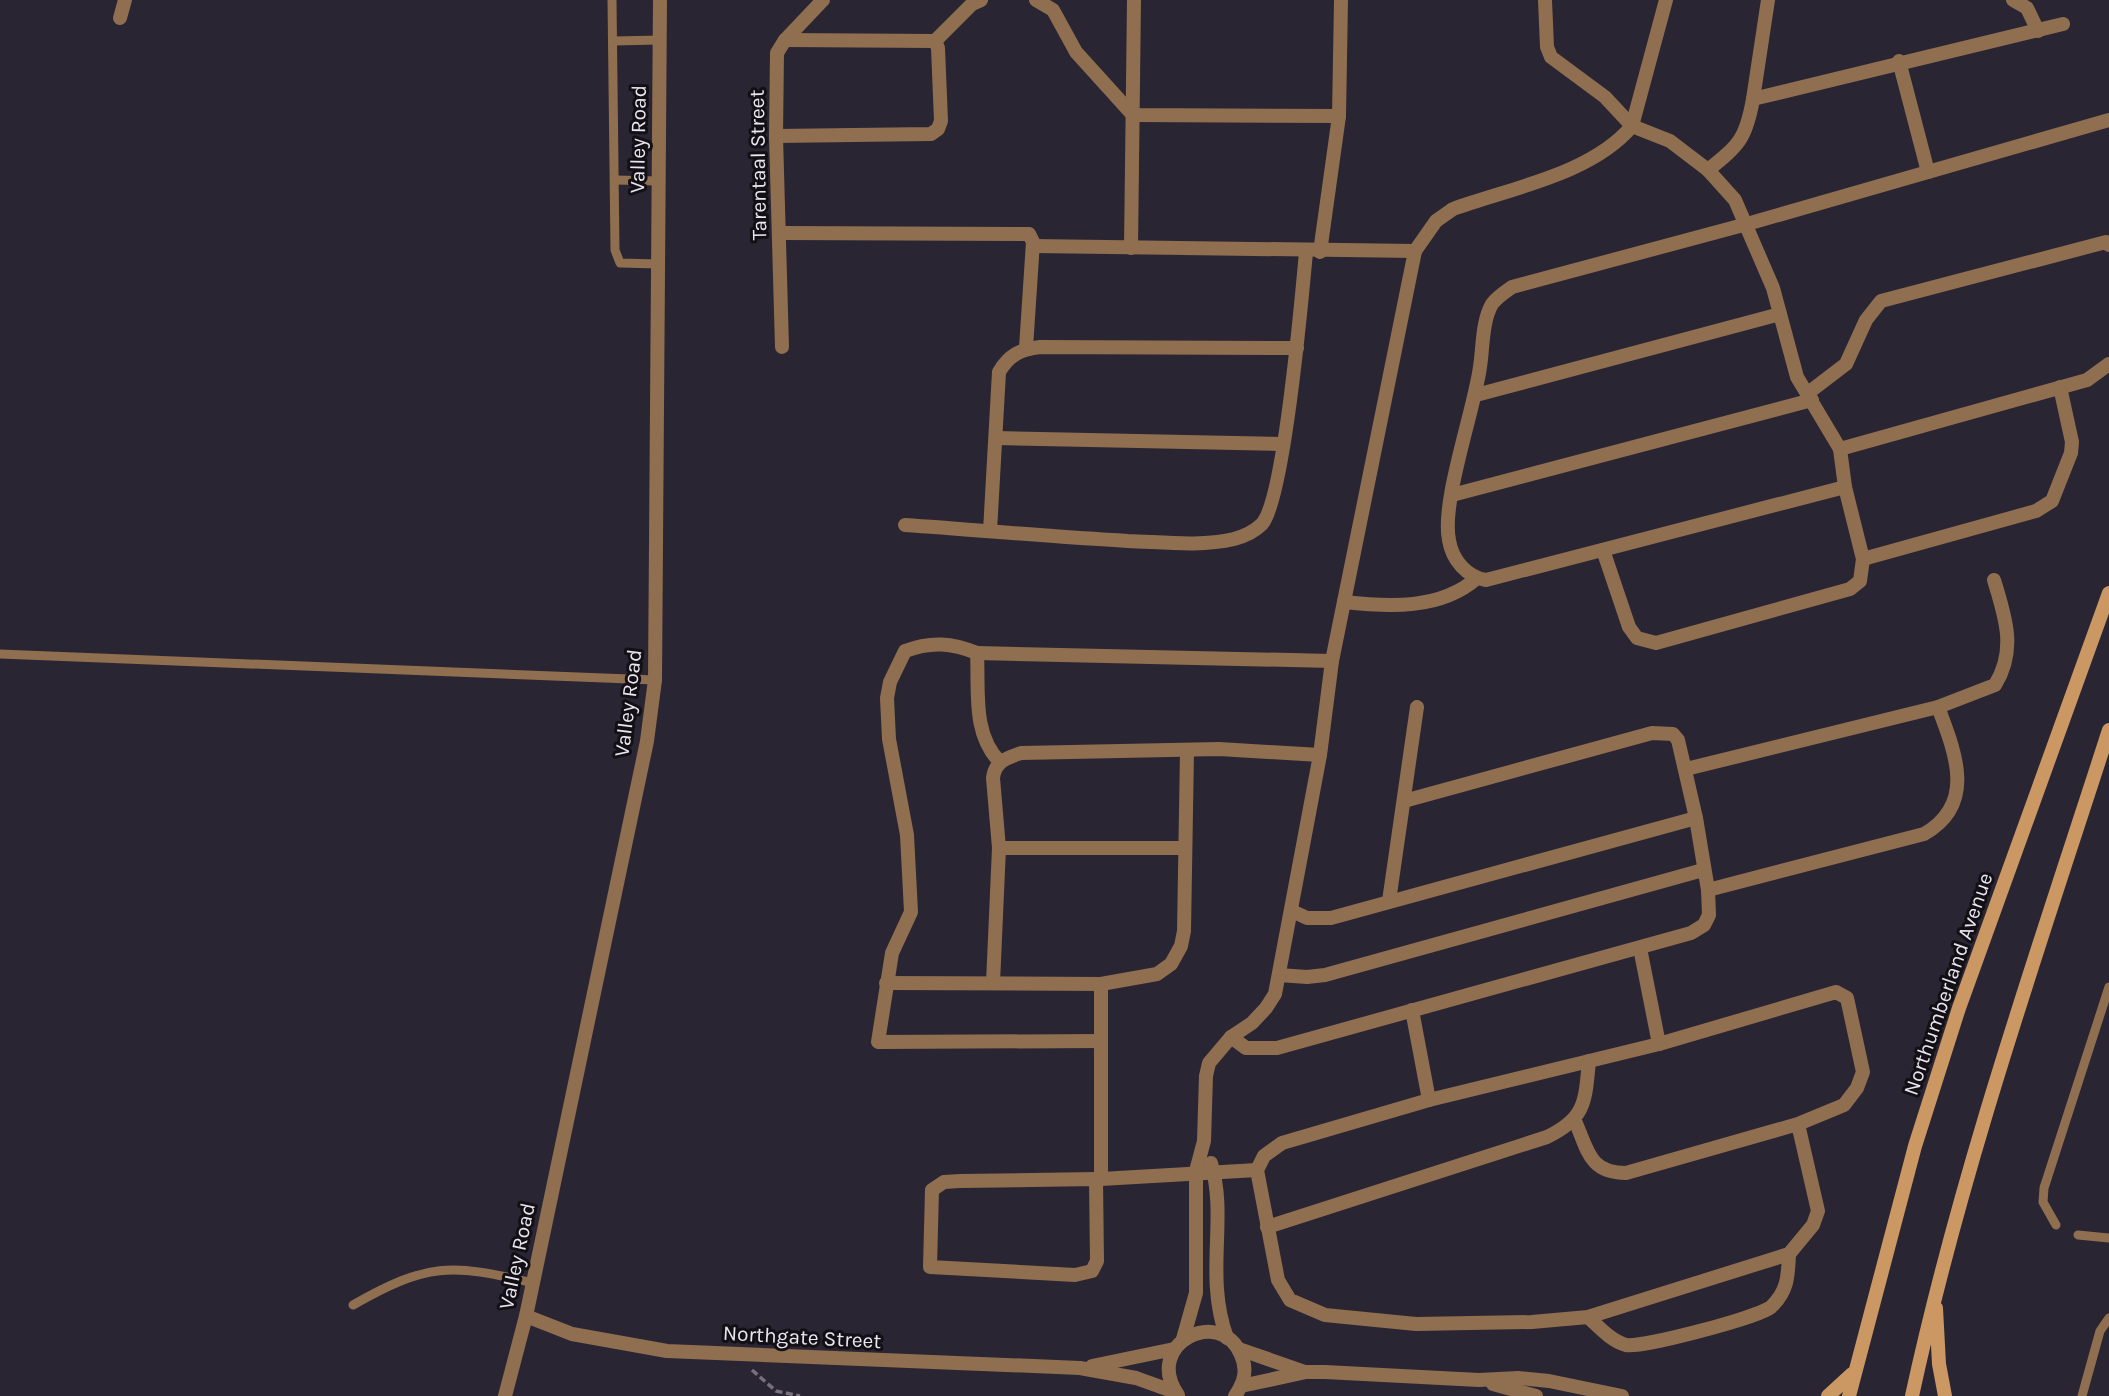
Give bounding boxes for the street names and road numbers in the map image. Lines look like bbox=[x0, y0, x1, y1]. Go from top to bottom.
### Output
street label: Valley Road bbox=[625, 85, 651, 193]
street label: Tarentaal Street bbox=[745, 89, 771, 241]
street label: Valley Road bbox=[609, 648, 647, 758]
street label: Northumberland Avenue bbox=[1899, 870, 1997, 1098]
street label: Valley Road bbox=[494, 1201, 540, 1311]
street label: Northgate Street bbox=[722, 1321, 882, 1353]

